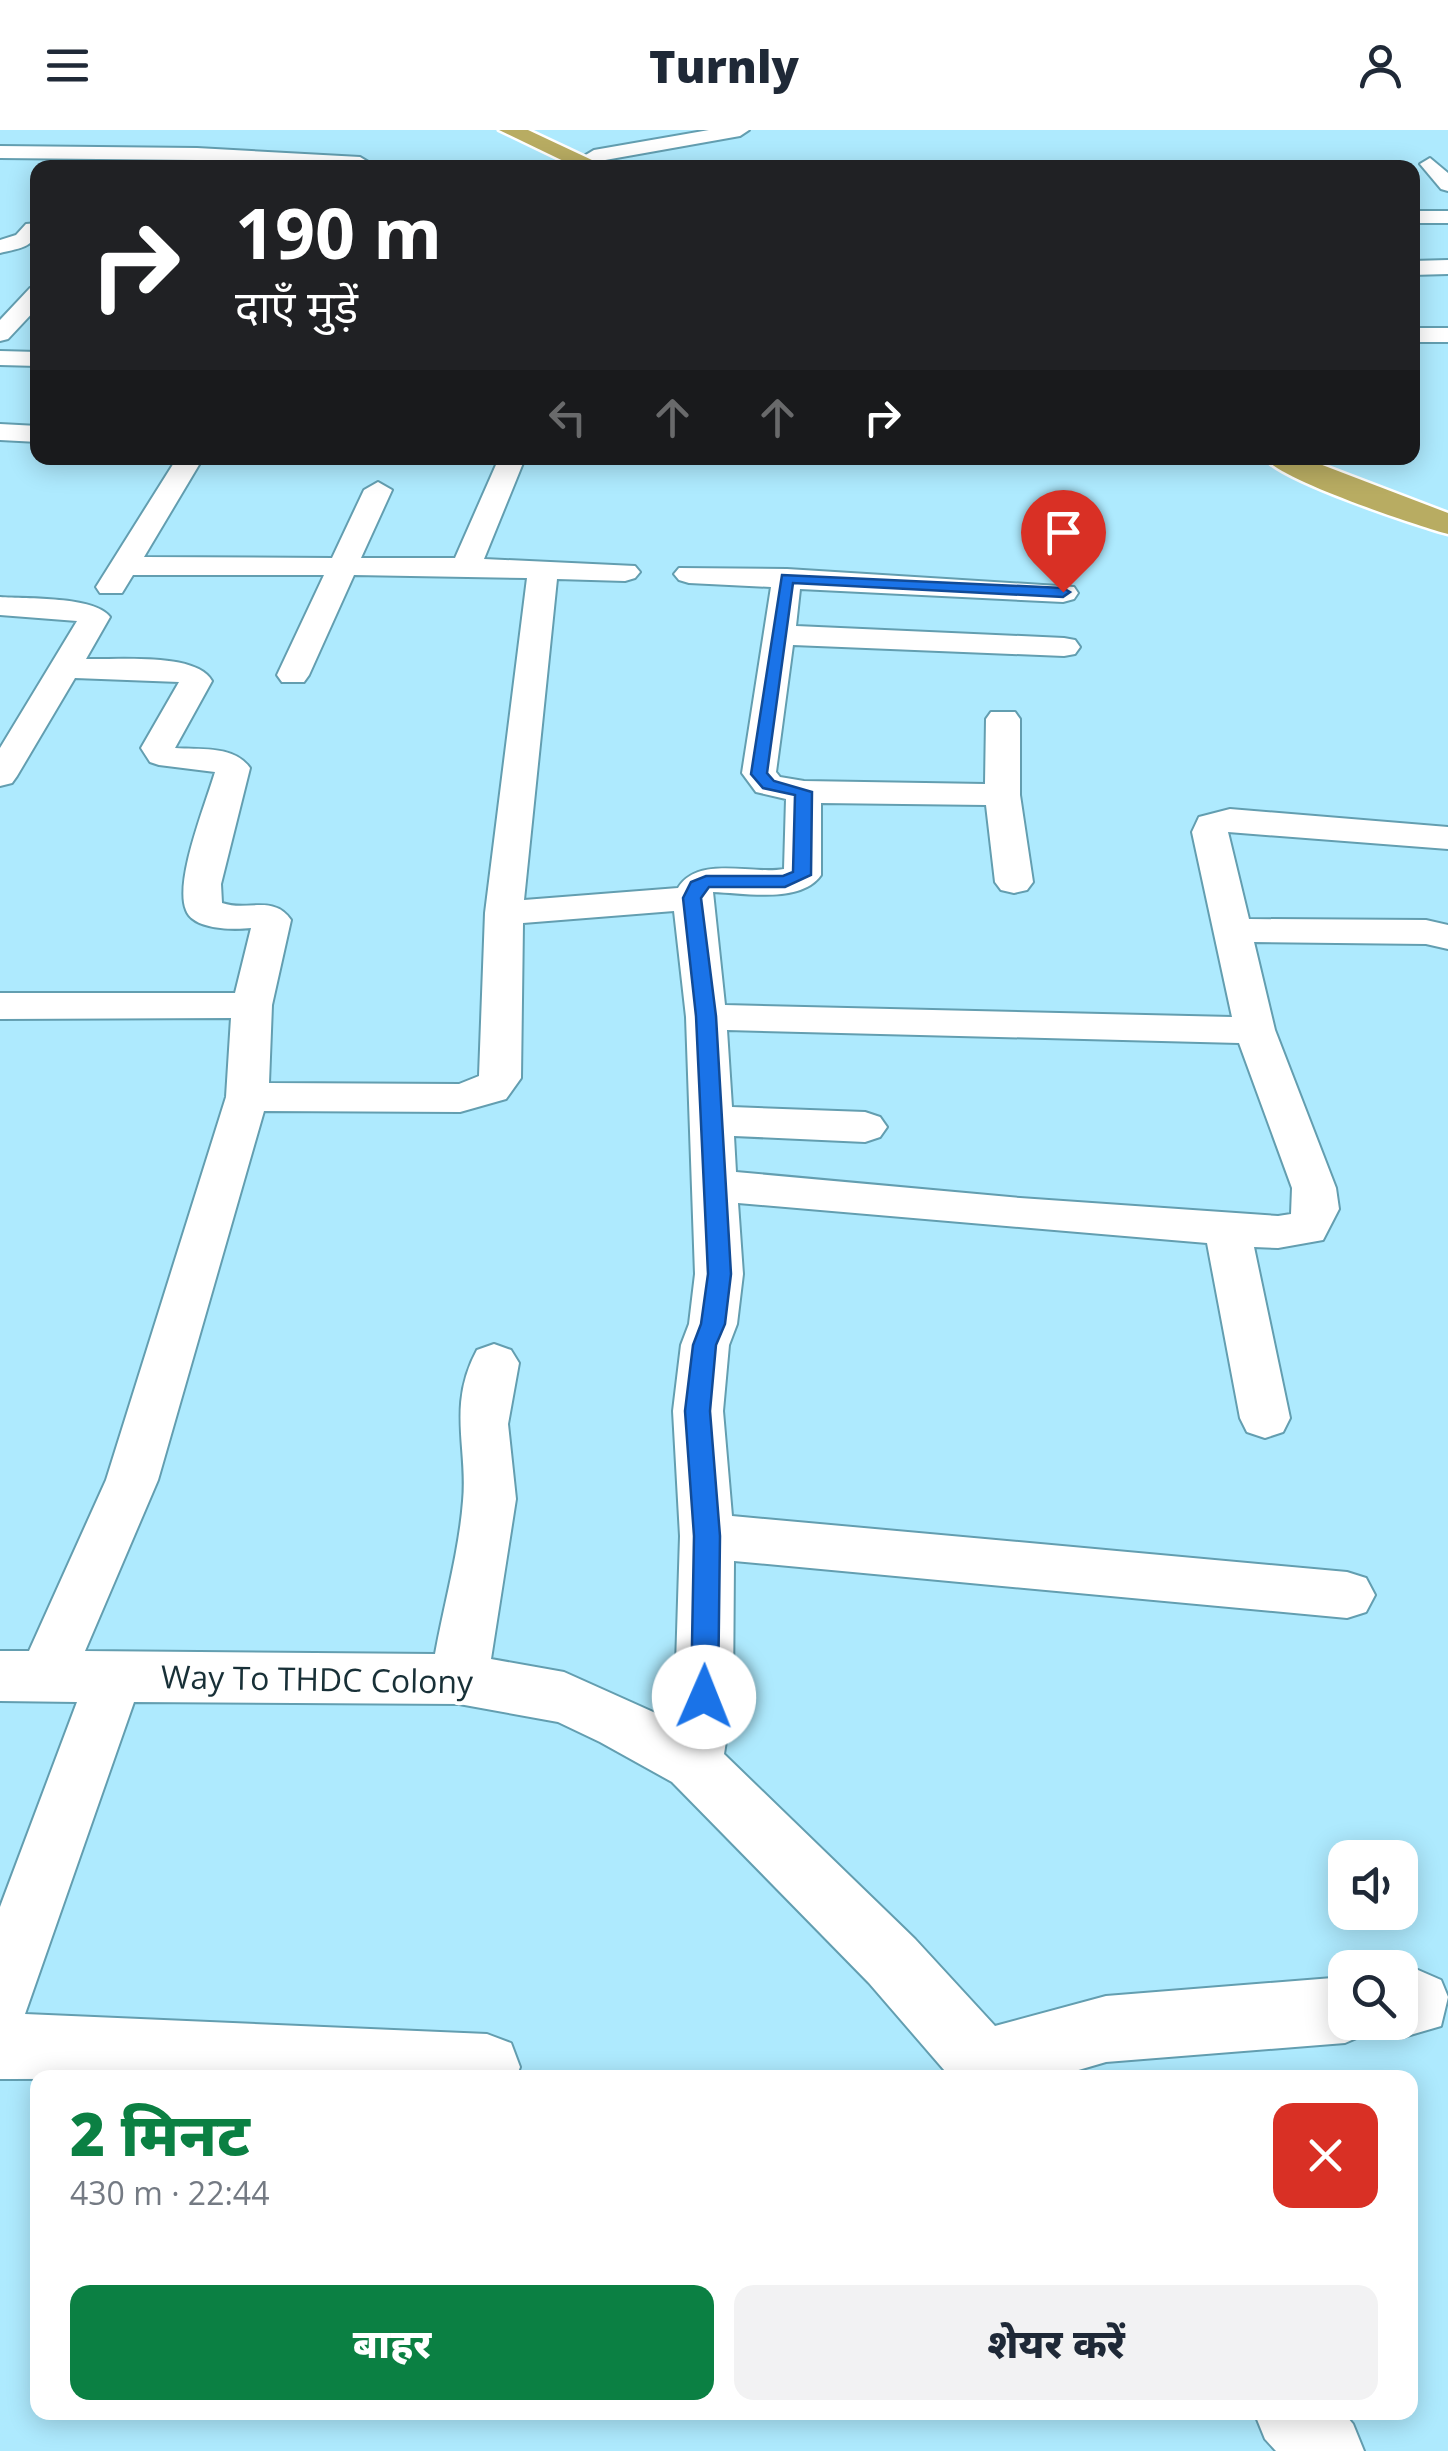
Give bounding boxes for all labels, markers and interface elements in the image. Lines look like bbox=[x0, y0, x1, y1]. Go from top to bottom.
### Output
text: Turnly bbox=[649, 35, 799, 96]
icon: menu bbox=[40, 38, 95, 93]
icon: person bbox=[1353, 38, 1408, 93]
text: 190 m bbox=[235, 184, 442, 280]
icon: right bbox=[70, 200, 200, 330]
text: दाएँ मुड़ें bbox=[235, 275, 358, 336]
icon: left bbox=[540, 390, 595, 445]
icon: ahead bbox=[645, 390, 700, 445]
icon: ahead bbox=[750, 390, 805, 445]
icon: right bbox=[855, 390, 910, 445]
pin bbox=[1021, 490, 1106, 593]
icon: arrive bbox=[1036, 505, 1091, 560]
position arrow bbox=[652, 1645, 756, 1749]
street label: Way To THDC Colony bbox=[161, 1654, 474, 1703]
map controls bbox=[1328, 1840, 1418, 2040]
button: sound bbox=[1328, 1840, 1418, 1930]
button: search bbox=[1328, 1950, 1418, 2040]
text: 2 मिनट bbox=[70, 2092, 250, 2174]
button: close bbox=[1273, 2103, 1378, 2208]
text: 430 m · 22:44 bbox=[70, 2171, 269, 2214]
button: बाहर bbox=[70, 2285, 714, 2400]
button: शेयर करें bbox=[734, 2285, 1378, 2400]

